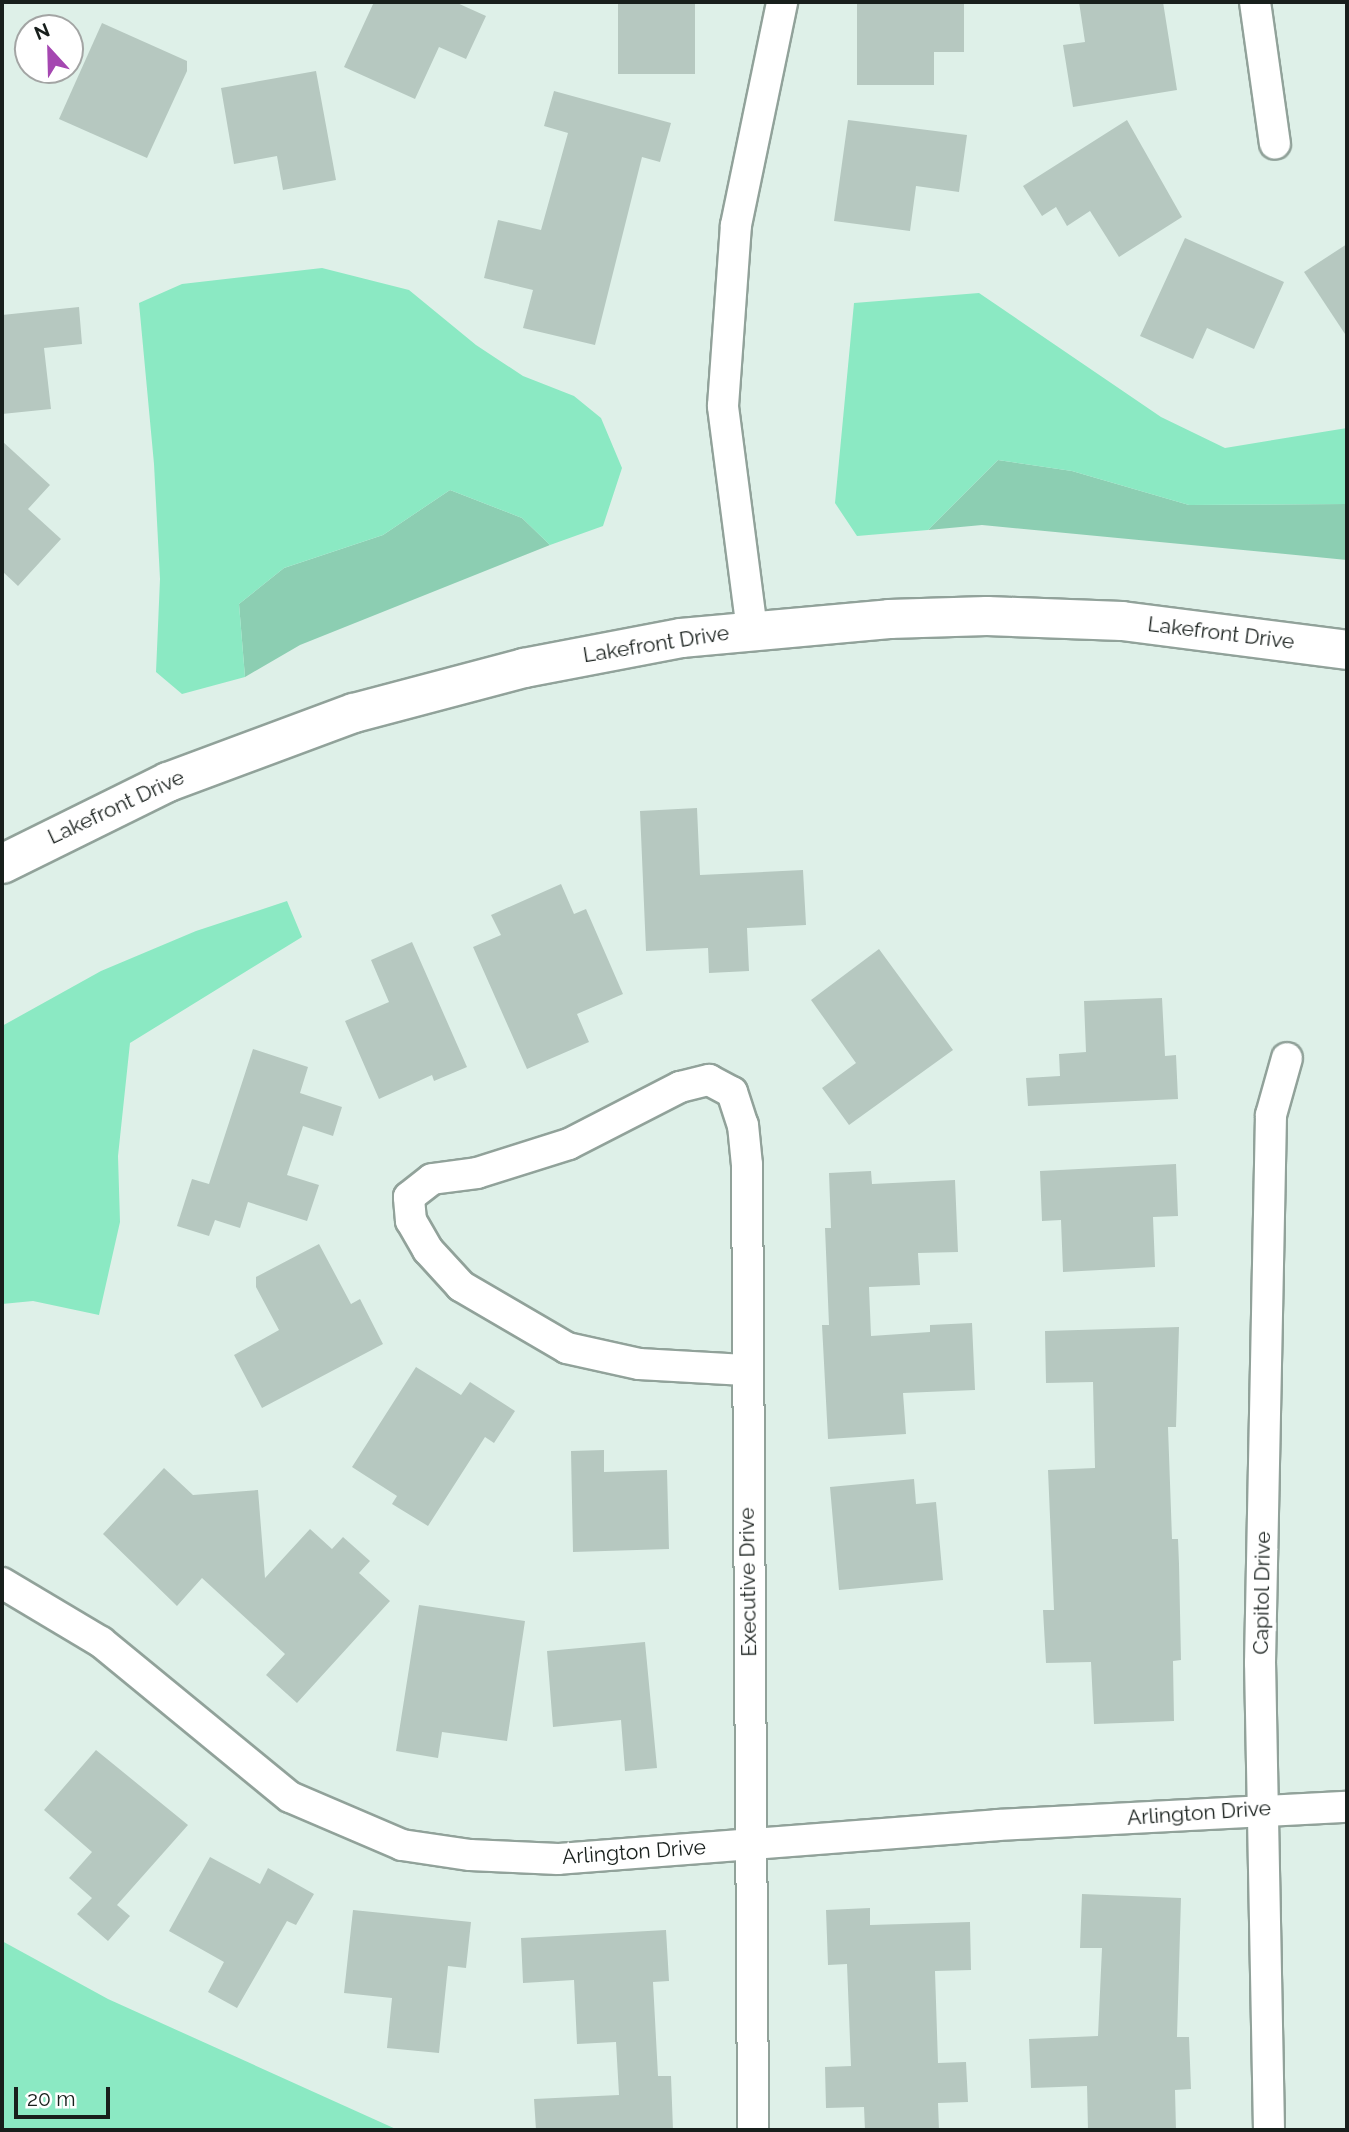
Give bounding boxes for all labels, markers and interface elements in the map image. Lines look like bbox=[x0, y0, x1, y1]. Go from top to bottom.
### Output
north arrow bbox=[14, 14, 84, 84]
text: N bbox=[31, 18, 53, 44]
street label: Lakefront Drive bbox=[1146, 612, 1296, 654]
street label: Lakefront Drive bbox=[581, 620, 731, 668]
street label: Lakefront Drive bbox=[44, 764, 188, 850]
street label: Executive Drive bbox=[734, 1507, 762, 1657]
street label: Capitol Drive bbox=[1248, 1531, 1276, 1655]
street label: Arlington Drive bbox=[1126, 1795, 1272, 1831]
street label: Arlington Drive bbox=[561, 1834, 707, 1870]
scale bar bbox=[18, 2072, 114, 2116]
text: 20 m bbox=[27, 2086, 75, 2111]

